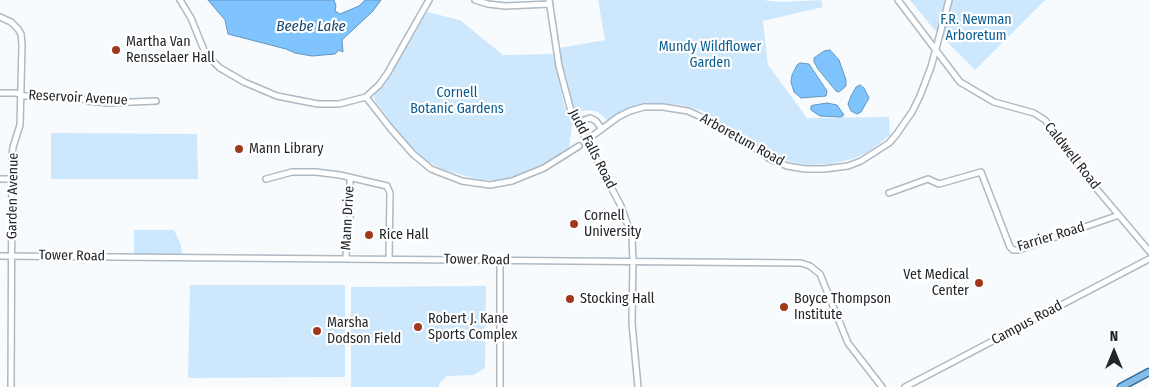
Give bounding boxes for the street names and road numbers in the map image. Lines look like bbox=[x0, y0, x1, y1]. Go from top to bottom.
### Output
street label: Reservoir Avenue bbox=[28, 87, 128, 109]
street label: Judd Falls Road bbox=[565, 106, 619, 192]
street label: Arboretum Road bbox=[697, 110, 787, 170]
street label: Caldwell Road bbox=[1041, 119, 1103, 193]
street label: Garden Avenue bbox=[4, 153, 22, 239]
street label: Mann Drive bbox=[338, 185, 358, 251]
street label: Farrier Road bbox=[1015, 219, 1087, 255]
street label: Tower Road bbox=[39, 247, 105, 265]
street label: Tower Road bbox=[444, 251, 510, 269]
street label: Campus Road bbox=[989, 297, 1065, 349]

